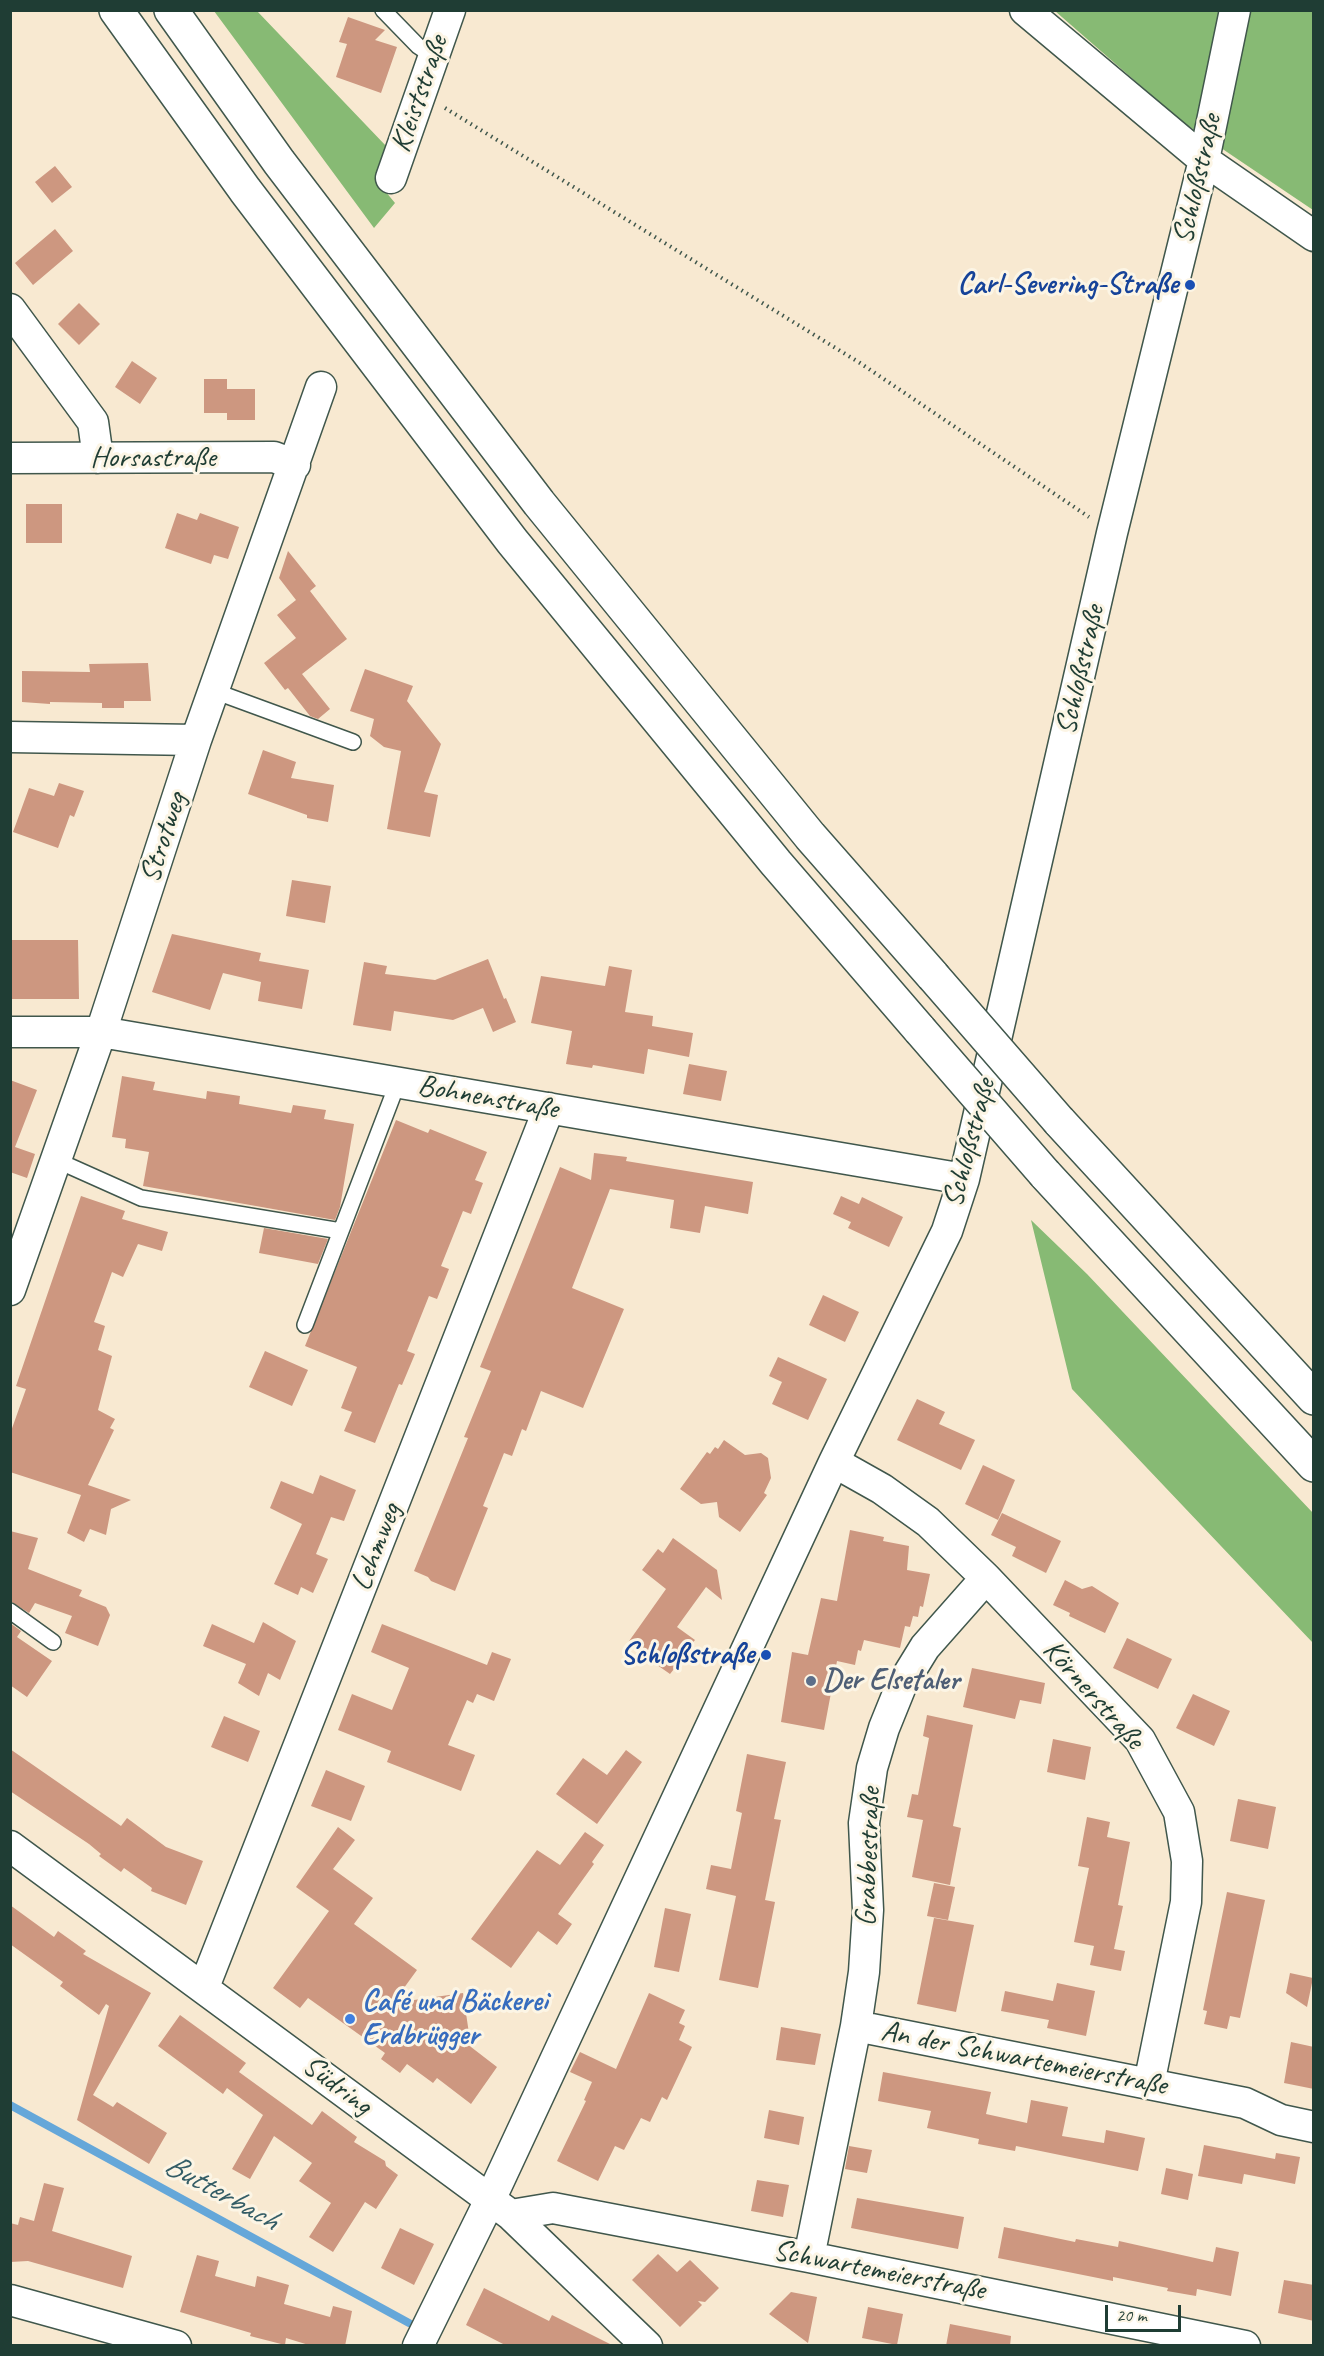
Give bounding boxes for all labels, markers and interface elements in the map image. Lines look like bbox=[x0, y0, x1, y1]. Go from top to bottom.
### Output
street label: Kleiststraße bbox=[383, 31, 457, 157]
street label: Schloßstraße bbox=[1166, 111, 1230, 247]
place label: Carl-Severing-Straße bbox=[958, 267, 1178, 303]
marker: Carl-Severing-Straße bbox=[1183, 278, 1197, 292]
street label: Horsastraße bbox=[90, 440, 216, 476]
street label: Schloßstraße bbox=[1049, 602, 1113, 738]
street label: Strotweg bbox=[133, 789, 195, 887]
street label: Bohnenstraße bbox=[415, 1068, 561, 1128]
street label: Schloßstraße bbox=[936, 1075, 1004, 1211]
street label: Lehmweg bbox=[344, 1498, 410, 1596]
street label: Körnerstraße bbox=[1034, 1633, 1152, 1757]
place label: Schloßstraße bbox=[620, 1637, 754, 1673]
marker: Schloßstraße bbox=[759, 1648, 773, 1662]
place label: Der Elsetaler bbox=[823, 1663, 959, 1699]
marker: Der Elsetaler bbox=[804, 1674, 818, 1688]
street label: Grabbestraße bbox=[849, 1787, 889, 1927]
place label: Café und Bäckerei Erdbrügger bbox=[362, 1984, 548, 2054]
marker: Café und Bäckerei Erdbrügger bbox=[343, 2012, 357, 2026]
street label: An der Schwartemeierstraße bbox=[878, 2014, 1170, 2104]
street label: Südring bbox=[295, 2048, 379, 2124]
water label: Butterbach bbox=[157, 2146, 285, 2240]
street label: Schwartemeierstraße bbox=[770, 2233, 988, 2309]
scale bar bbox=[1108, 2293, 1184, 2331]
text: 20 m bbox=[1116, 2304, 1147, 2326]

